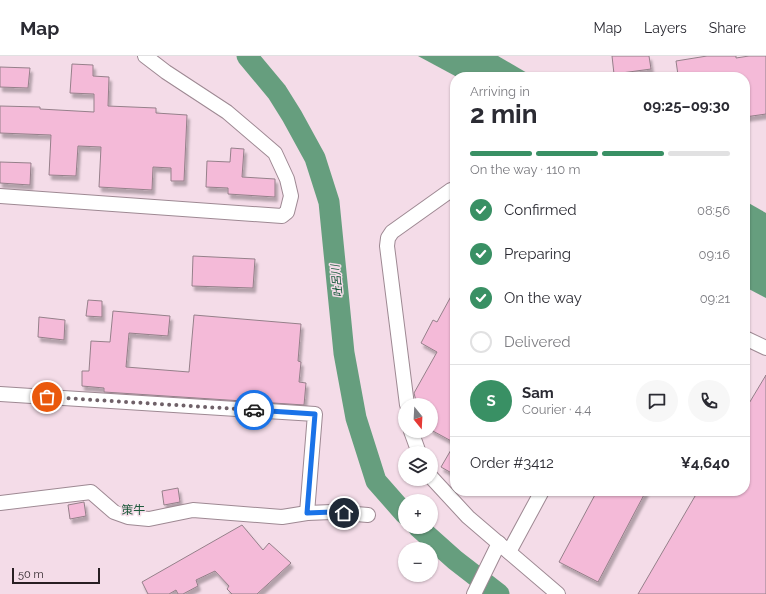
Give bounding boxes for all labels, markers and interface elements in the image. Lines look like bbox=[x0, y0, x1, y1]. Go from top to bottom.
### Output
text: Map bbox=[20, 17, 59, 39]
text: Map bbox=[594, 20, 622, 36]
text: Layers bbox=[644, 20, 687, 36]
text: Share bbox=[709, 20, 746, 36]
text: Arriving in bbox=[470, 84, 530, 99]
text: 09:25–09:30 bbox=[643, 97, 730, 115]
text: 2 min bbox=[470, 99, 537, 129]
text: On the way · 110 m bbox=[470, 162, 581, 177]
icon: check bbox=[470, 199, 492, 221]
text: Confirmed bbox=[504, 201, 577, 219]
text: 08:56 bbox=[697, 203, 730, 218]
icon: check bbox=[470, 243, 492, 265]
text: Preparing bbox=[504, 245, 571, 263]
text: 09:16 bbox=[699, 247, 730, 262]
water label: 吐呂川 bbox=[329, 263, 345, 298]
icon: check bbox=[470, 287, 492, 309]
text: On the way bbox=[504, 289, 582, 307]
text: 09:21 bbox=[700, 291, 730, 306]
text: Delivered bbox=[504, 333, 571, 351]
pin bbox=[30, 380, 64, 414]
button: chat bbox=[636, 380, 678, 422]
button: phone bbox=[688, 380, 730, 422]
text: Sam bbox=[522, 384, 554, 402]
icon: bag bbox=[36, 386, 58, 408]
courier bbox=[234, 390, 274, 430]
text: S bbox=[486, 392, 496, 410]
north arrow bbox=[398, 398, 438, 438]
map controls bbox=[398, 398, 438, 582]
icon: car bbox=[243, 399, 265, 421]
text: Courier · 4.4 bbox=[522, 402, 591, 417]
button: layers bbox=[398, 446, 438, 486]
text: Order #3412 bbox=[470, 454, 554, 472]
text: ¥4,640 bbox=[680, 454, 730, 472]
button: + bbox=[398, 494, 438, 534]
pin bbox=[327, 496, 361, 530]
icon: home bbox=[333, 502, 355, 524]
district label: 策牛 bbox=[121, 503, 145, 517]
button: − bbox=[398, 542, 438, 582]
scale bar bbox=[12, 566, 100, 585]
text: 50 m bbox=[18, 568, 44, 581]

